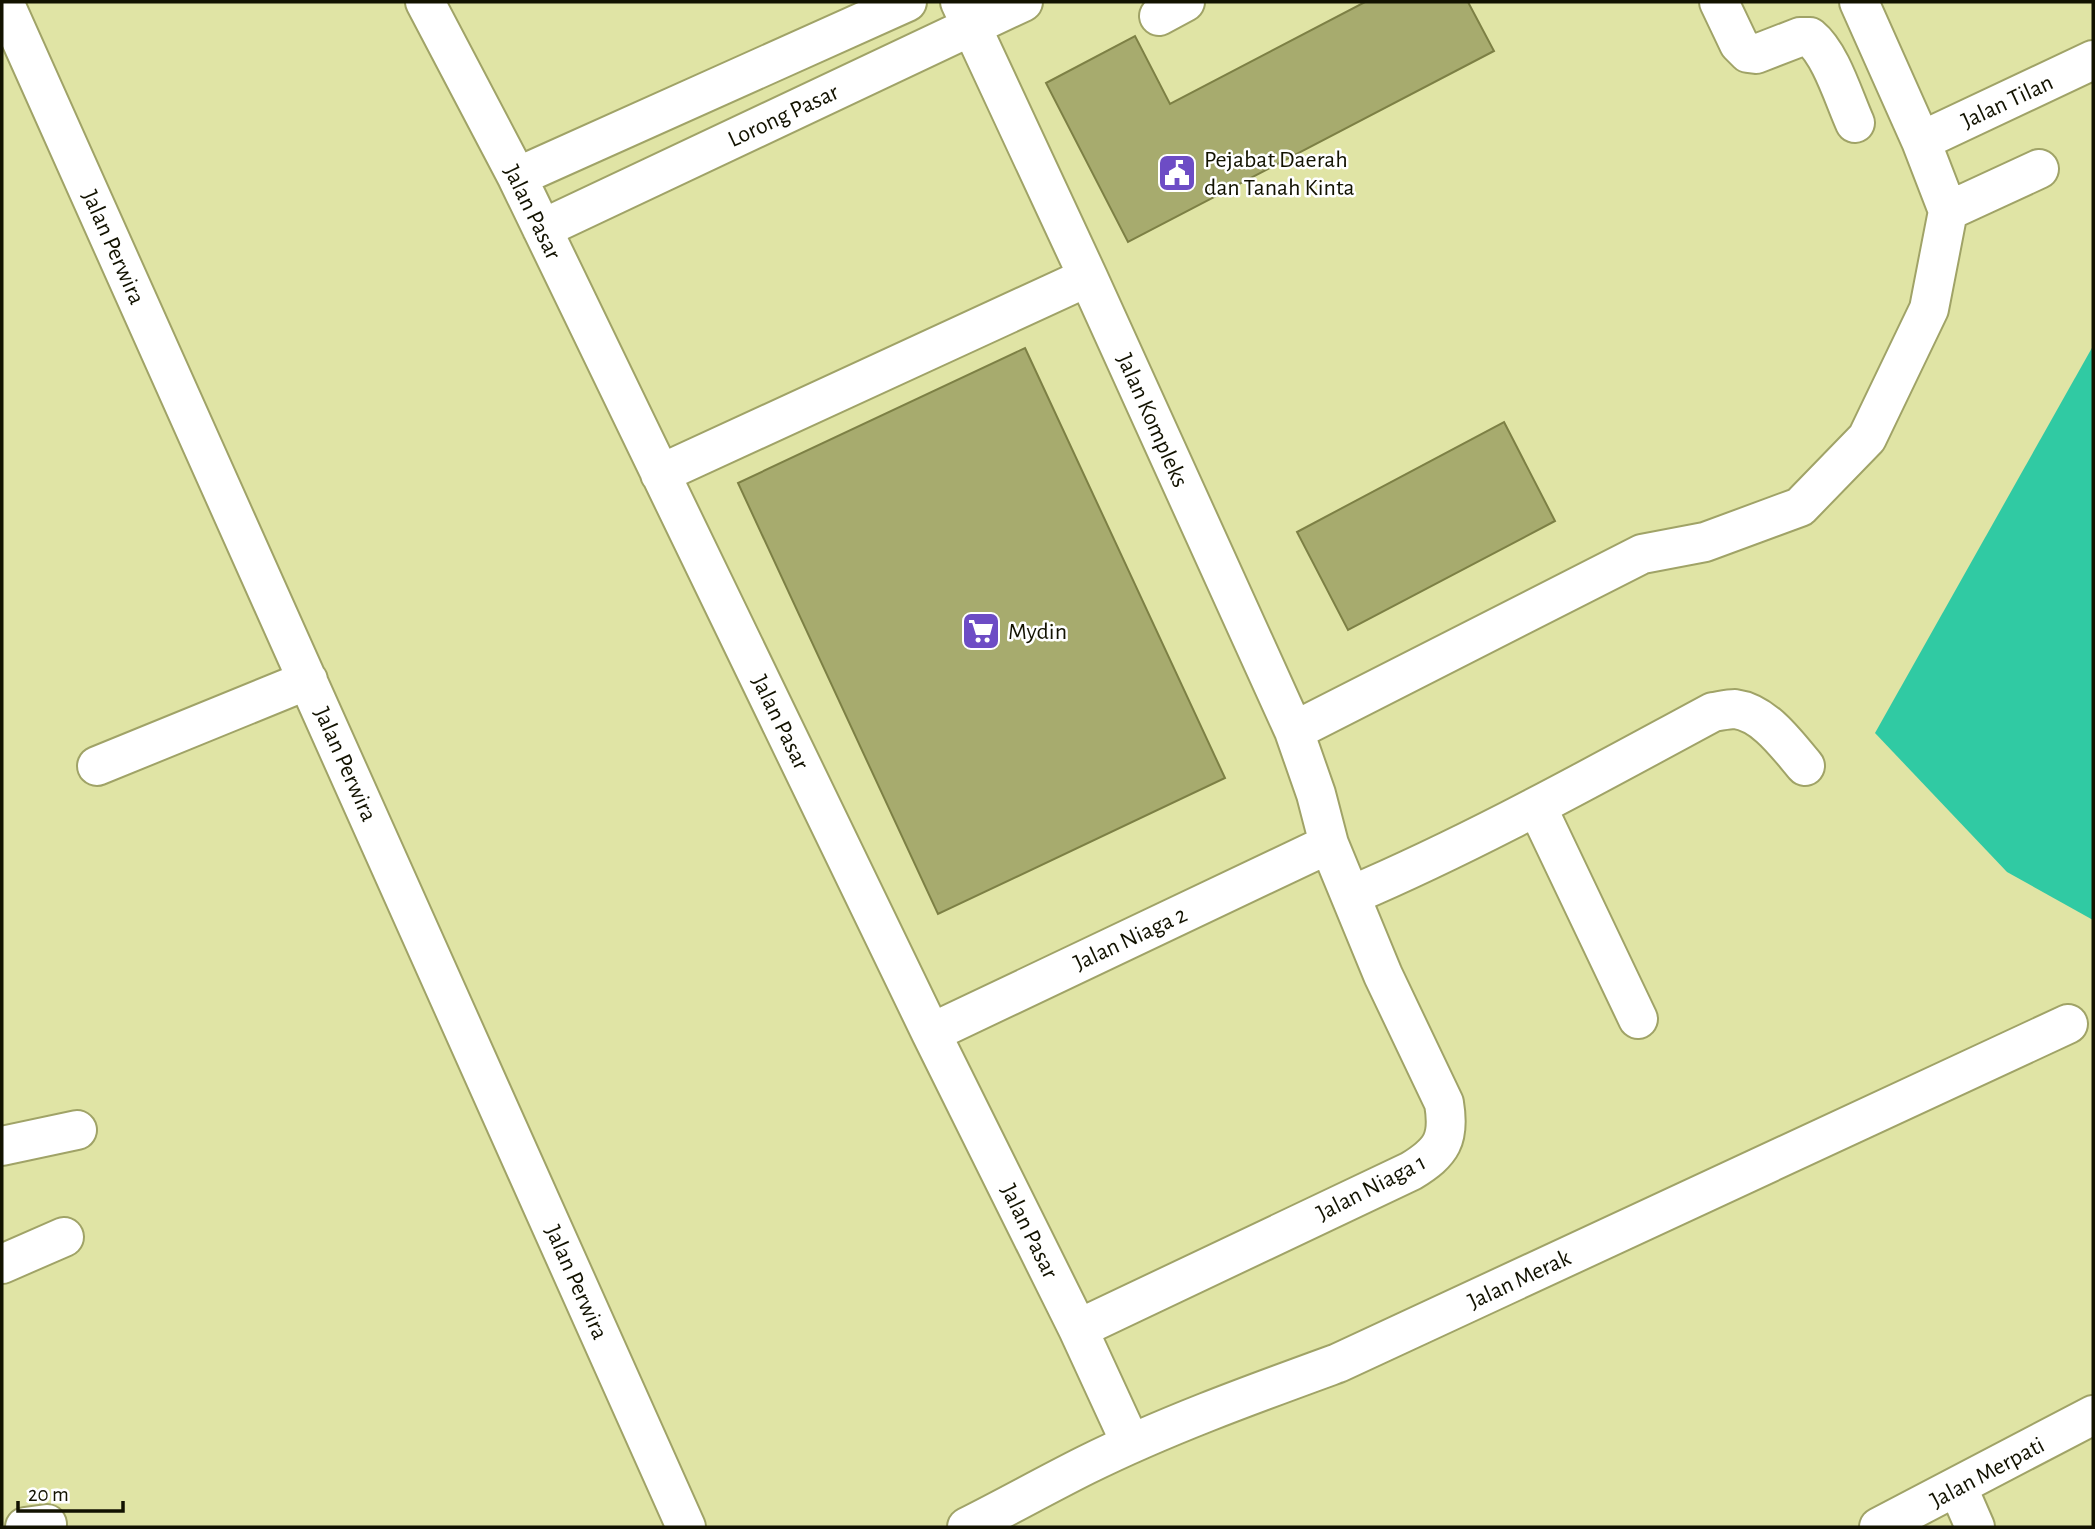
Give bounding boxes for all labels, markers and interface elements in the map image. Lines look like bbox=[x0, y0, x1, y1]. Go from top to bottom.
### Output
street label: Jalan Tilan bbox=[1958, 70, 2057, 133]
street label: Lorong Pasar bbox=[724, 80, 843, 152]
place label: Pejabat Daerah dan Tanah Kinta bbox=[1204, 148, 1355, 200]
public building icon: Pejabat Daerah dan Tanah Kinta bbox=[1156, 152, 1198, 194]
street label: Jalan Pasar bbox=[499, 162, 565, 264]
street label: Jalan Perwira bbox=[77, 187, 149, 308]
street label: Jalan Kompleks bbox=[1112, 350, 1192, 491]
supermarket icon: Mydin bbox=[960, 610, 1002, 652]
place label: Mydin bbox=[1008, 620, 1067, 644]
street label: Jalan Pasar bbox=[747, 672, 813, 774]
street label: Jalan Perwira bbox=[309, 704, 381, 825]
street label: Jalan Niaga 2 bbox=[1070, 902, 1191, 976]
street label: Jalan Niaga 1 bbox=[1313, 1150, 1430, 1226]
street label: Jalan Pasar bbox=[996, 1181, 1062, 1283]
street label: Jalan Perwira bbox=[540, 1222, 612, 1343]
street label: Jalan Merak bbox=[1464, 1246, 1574, 1314]
street label: Jalan Merpati bbox=[1927, 1433, 2048, 1513]
scale bar bbox=[18, 1470, 122, 1514]
text: 20 m bbox=[28, 1484, 69, 1505]

